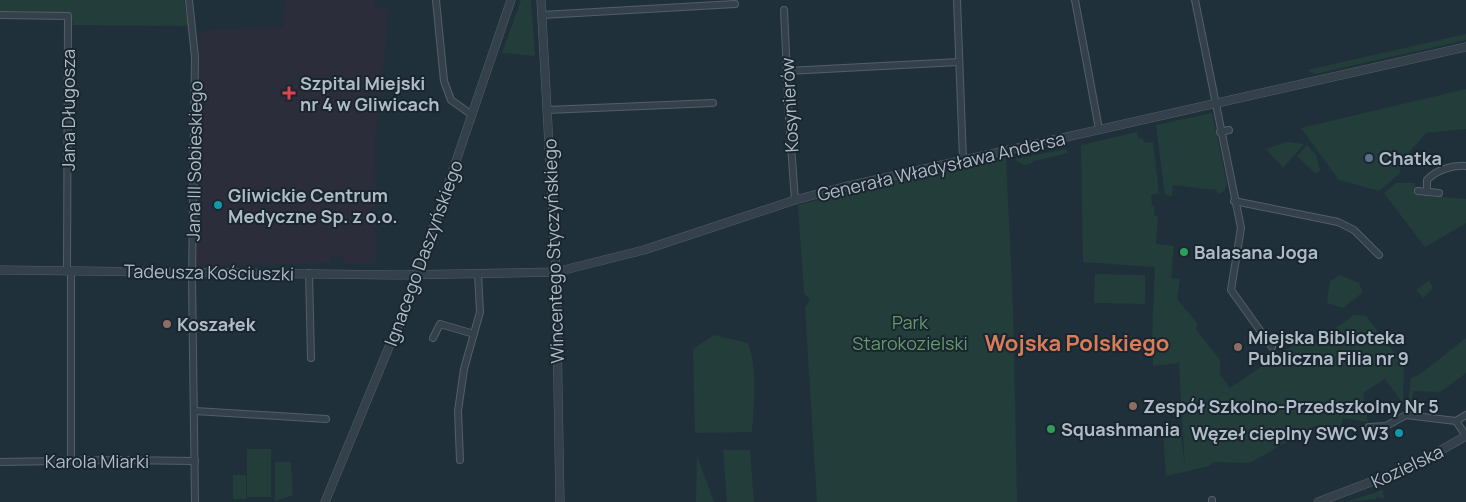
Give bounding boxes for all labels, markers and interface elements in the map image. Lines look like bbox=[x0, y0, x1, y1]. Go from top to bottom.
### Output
street label: Jana Długosza bbox=[56, 49, 80, 171]
street label: Kosynierów bbox=[775, 57, 803, 153]
place label: Szpital Miejski nr 4 w Gliwicach bbox=[300, 71, 440, 116]
street label: Jana III Sobieskiego bbox=[181, 81, 207, 241]
marker: Szpital Miejski nr 4 w Gliwicach bbox=[282, 86, 296, 100]
street label: Generała Władysława Andersa bbox=[815, 126, 1067, 206]
street label: Wincentego Styczyńskiego bbox=[537, 138, 569, 364]
place label: Chatka bbox=[1379, 146, 1442, 170]
marker: Chatka bbox=[1363, 152, 1375, 164]
street label: Ignacego Daszyńskiego bbox=[378, 157, 468, 349]
place label: Gliwickie Centrum Medyczne Sp. z o.o. bbox=[228, 183, 398, 228]
marker: Gliwickie Centrum Medyczne Sp. z o.o. bbox=[212, 199, 224, 211]
place label: Balasana Joga bbox=[1194, 240, 1318, 264]
marker: Balasana Joga bbox=[1178, 246, 1190, 258]
street label: Tadeusza Kościuszki bbox=[124, 259, 294, 285]
park label: Park Starokozielski bbox=[852, 310, 968, 355]
place label: Koszałek bbox=[177, 312, 257, 336]
marker: Koszałek bbox=[161, 318, 173, 330]
place label: Miejska Biblioteka Publiczna Filia nr 9 bbox=[1248, 325, 1409, 370]
district label: Wojska Polskiego bbox=[985, 328, 1169, 358]
marker: Miejska Biblioteka Publiczna Filia nr 9 bbox=[1232, 341, 1244, 353]
place label: Zespół Szkolno-Przedszkolny Nr 5 bbox=[1143, 394, 1439, 418]
marker: Zespół Szkolno-Przedszkolny Nr 5 bbox=[1127, 400, 1139, 412]
place label: Squashmania bbox=[1061, 417, 1180, 441]
place label: Węzeł cieplny SWC W3 bbox=[1191, 421, 1389, 445]
marker: Squashmania bbox=[1045, 423, 1057, 435]
marker: Węzeł cieplny SWC W3 bbox=[1393, 427, 1405, 439]
street label: Kozielska bbox=[1367, 439, 1447, 493]
street label: Karola Miarki bbox=[45, 449, 149, 473]

